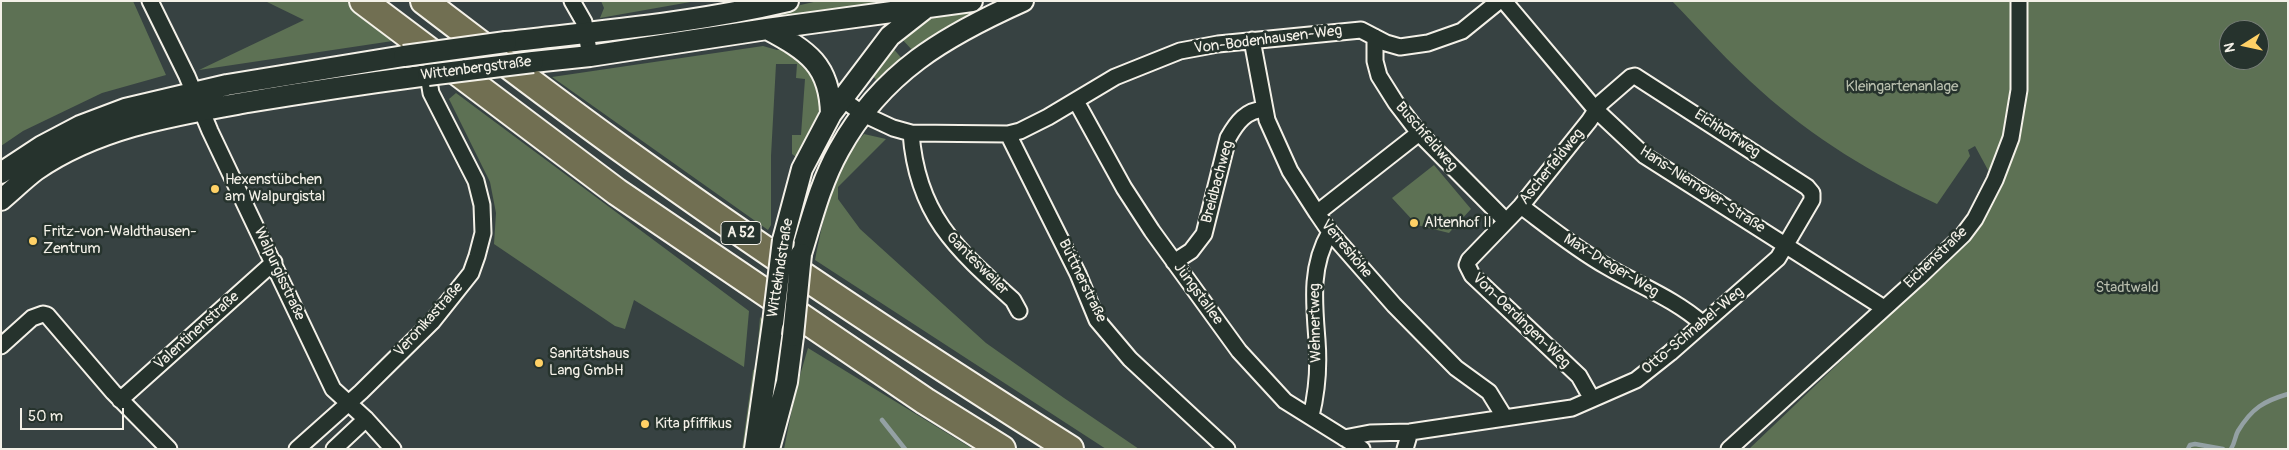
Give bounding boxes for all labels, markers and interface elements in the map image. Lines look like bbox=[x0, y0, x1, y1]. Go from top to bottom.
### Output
north arrow bbox=[2219, 20, 2269, 70]
street label: Von-Bodenhausen-Weg bbox=[1193, 22, 1343, 58]
text: N bbox=[2221, 41, 2239, 54]
street label: Wittenbergstraße bbox=[420, 53, 532, 85]
park label: Kleingartenanlage bbox=[1845, 78, 1959, 96]
street label: Buschfeldweg bbox=[1391, 99, 1461, 175]
street label: Eichhoffweg bbox=[1691, 106, 1763, 162]
street label: Ascherfeldweg bbox=[1516, 125, 1588, 209]
street label: Breidbachweg bbox=[1198, 139, 1238, 225]
street label: Hans-Niemeyer-Straße bbox=[1636, 143, 1768, 237]
place label: Hexenstübchen am Walpurgistal bbox=[225, 171, 325, 206]
marker: Hexenstübchen am Walpurgistal bbox=[209, 183, 221, 195]
place label: Altenhof II bbox=[1424, 214, 1492, 232]
street label: Verreshöhe bbox=[1316, 216, 1376, 282]
street label: Wittekindstraße bbox=[764, 217, 798, 319]
marker: Altenhof II bbox=[1408, 217, 1420, 229]
road number: A 52 bbox=[721, 222, 761, 244]
place label: Fritz-von-Waldthausen- Zentrum bbox=[43, 223, 197, 258]
street label: Eichenstraße bbox=[1901, 223, 1971, 293]
street label: Walpurgisstraße bbox=[250, 224, 308, 324]
street label: Gantesweiler bbox=[942, 229, 1012, 299]
street label: Max-Dreger-Weg bbox=[1560, 230, 1662, 302]
marker: Fritz-von-Waldthausen- Zentrum bbox=[27, 235, 39, 247]
street label: Büttnerstraße bbox=[1054, 237, 1110, 325]
street label: Jüngstallee bbox=[1169, 259, 1227, 329]
street label: Von-Oerdingen-Weg bbox=[1468, 270, 1574, 372]
street label: Veronikastraße bbox=[391, 279, 467, 361]
park label: Stadtwald bbox=[2095, 279, 2159, 297]
street label: Wehnertweg bbox=[1306, 283, 1326, 363]
street label: Otto-Schnabel-Weg bbox=[1638, 283, 1748, 379]
street label: Valentinenstraße bbox=[151, 288, 243, 374]
place label: Sanitätshaus Lang GmbH bbox=[549, 345, 629, 380]
marker: Sanitätshaus Lang GmbH bbox=[533, 357, 545, 369]
scale bar bbox=[22, 398, 126, 430]
text: 50 m bbox=[28, 407, 63, 426]
place label: Kita pfiffikus bbox=[655, 415, 732, 433]
marker: Kita pfiffikus bbox=[639, 418, 651, 430]

